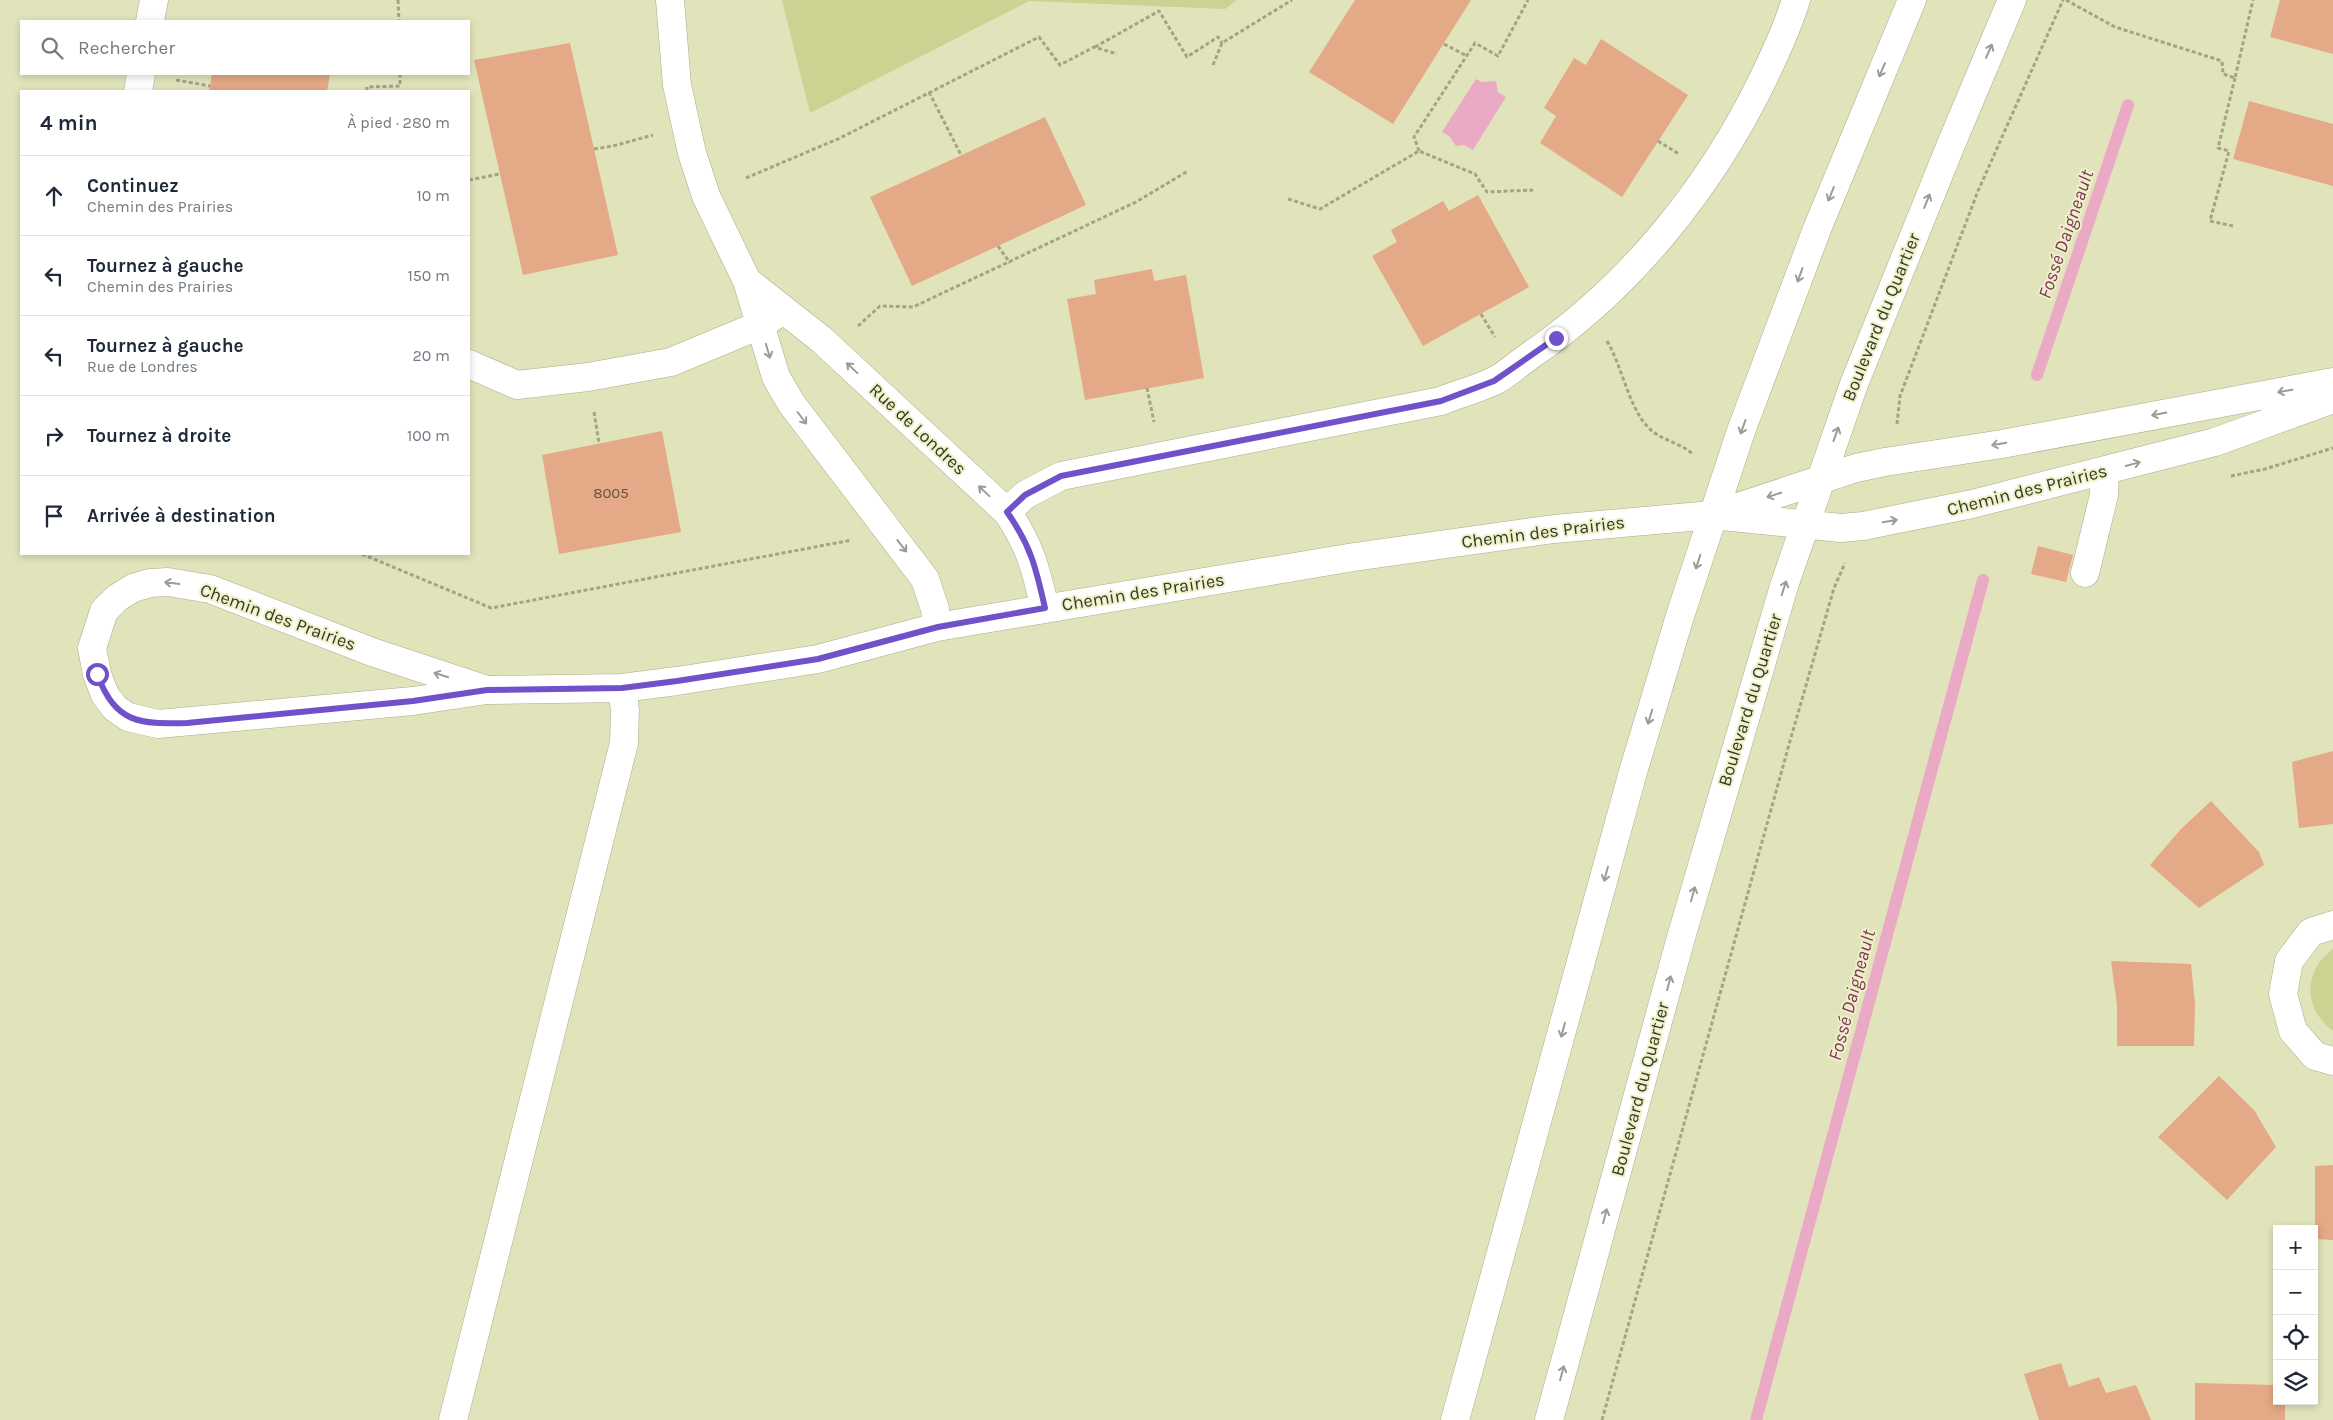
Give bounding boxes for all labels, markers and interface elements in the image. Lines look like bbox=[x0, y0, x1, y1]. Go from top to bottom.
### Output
search box bbox=[20, 20, 470, 75]
icon: search bbox=[38, 34, 66, 62]
text: Rechercher bbox=[78, 37, 175, 59]
one-way arrow bbox=[1985, 44, 1995, 59]
one-way arrow bbox=[1876, 62, 1886, 77]
text: 4 min bbox=[40, 111, 98, 135]
text: À pied · 280 m bbox=[347, 113, 450, 132]
water label: Fossé Daigneault bbox=[2034, 167, 2098, 302]
text: Continuez bbox=[87, 175, 179, 197]
icon: ahead bbox=[40, 182, 68, 210]
text: 10 m bbox=[416, 186, 450, 205]
one-way arrow bbox=[1826, 186, 1835, 201]
one-way arrow bbox=[1923, 194, 1933, 209]
text: Chemin des Prairies bbox=[87, 197, 233, 216]
street label: Boulevard du Quartier bbox=[1837, 229, 1925, 404]
text: Tournez à gauche bbox=[87, 255, 244, 277]
icon: left bbox=[40, 262, 68, 290]
text: 150 m bbox=[407, 266, 450, 285]
one-way arrow bbox=[1794, 267, 1804, 282]
text: Chemin des Prairies bbox=[87, 277, 233, 296]
route end bbox=[1545, 327, 1568, 350]
text: Tournez à gauche bbox=[87, 335, 244, 357]
icon: left bbox=[40, 342, 68, 370]
one-way arrow bbox=[764, 342, 774, 358]
text: 20 m bbox=[412, 346, 450, 365]
text: Rue de Londres bbox=[87, 357, 198, 376]
one-way arrow bbox=[846, 362, 859, 374]
street label: Rue de Londres bbox=[865, 378, 971, 480]
one-way arrow bbox=[2277, 386, 2293, 396]
one-way arrow bbox=[2151, 410, 2167, 419]
one-way arrow bbox=[797, 411, 807, 425]
one-way arrow bbox=[1738, 419, 1747, 435]
icon: right bbox=[40, 422, 68, 450]
text: Tournez à droite bbox=[87, 425, 231, 447]
text: 100 m bbox=[407, 426, 450, 445]
one-way arrow bbox=[1832, 426, 1841, 442]
one-way arrow bbox=[1992, 440, 2008, 450]
street label: Chemin des Prairies bbox=[1945, 459, 2109, 521]
one-way arrow bbox=[2124, 459, 2140, 468]
house number: 8005 bbox=[593, 484, 629, 502]
one-way arrow bbox=[978, 485, 990, 497]
one-way arrow bbox=[1767, 491, 1782, 500]
icon: arrive bbox=[40, 502, 68, 530]
text: Arrivée à destination bbox=[87, 505, 276, 527]
street label: Chemin des Prairies bbox=[1460, 511, 1626, 553]
one-way arrow bbox=[1881, 516, 1897, 525]
one-way arrow bbox=[896, 539, 907, 552]
one-way arrow bbox=[1692, 554, 1702, 570]
street label: Chemin des Prairies bbox=[1060, 568, 1226, 616]
one-way arrow bbox=[164, 578, 180, 588]
street label: Chemin des Prairies bbox=[197, 579, 359, 655]
one-way arrow bbox=[1780, 580, 1789, 596]
street label: Boulevard du Quartier bbox=[1713, 611, 1787, 789]
route start bbox=[86, 663, 109, 686]
one-way arrow bbox=[434, 670, 449, 679]
one-way arrow bbox=[1644, 709, 1654, 725]
one-way arrow bbox=[1600, 865, 1610, 881]
one-way arrow bbox=[1689, 887, 1699, 903]
water label: Fossé Daigneault bbox=[1824, 927, 1880, 1063]
one-way arrow bbox=[1664, 975, 1674, 991]
street label: Boulevard du Quartier bbox=[1606, 999, 1674, 1178]
one-way arrow bbox=[1558, 1022, 1567, 1038]
one-way arrow bbox=[1601, 1209, 1610, 1225]
map controls bbox=[2273, 1225, 2318, 1405]
button: + bbox=[2273, 1225, 2318, 1270]
button: − bbox=[2273, 1270, 2318, 1315]
button: locate bbox=[2273, 1315, 2318, 1360]
button: layers bbox=[2273, 1360, 2318, 1405]
one-way arrow bbox=[1557, 1365, 1567, 1381]

